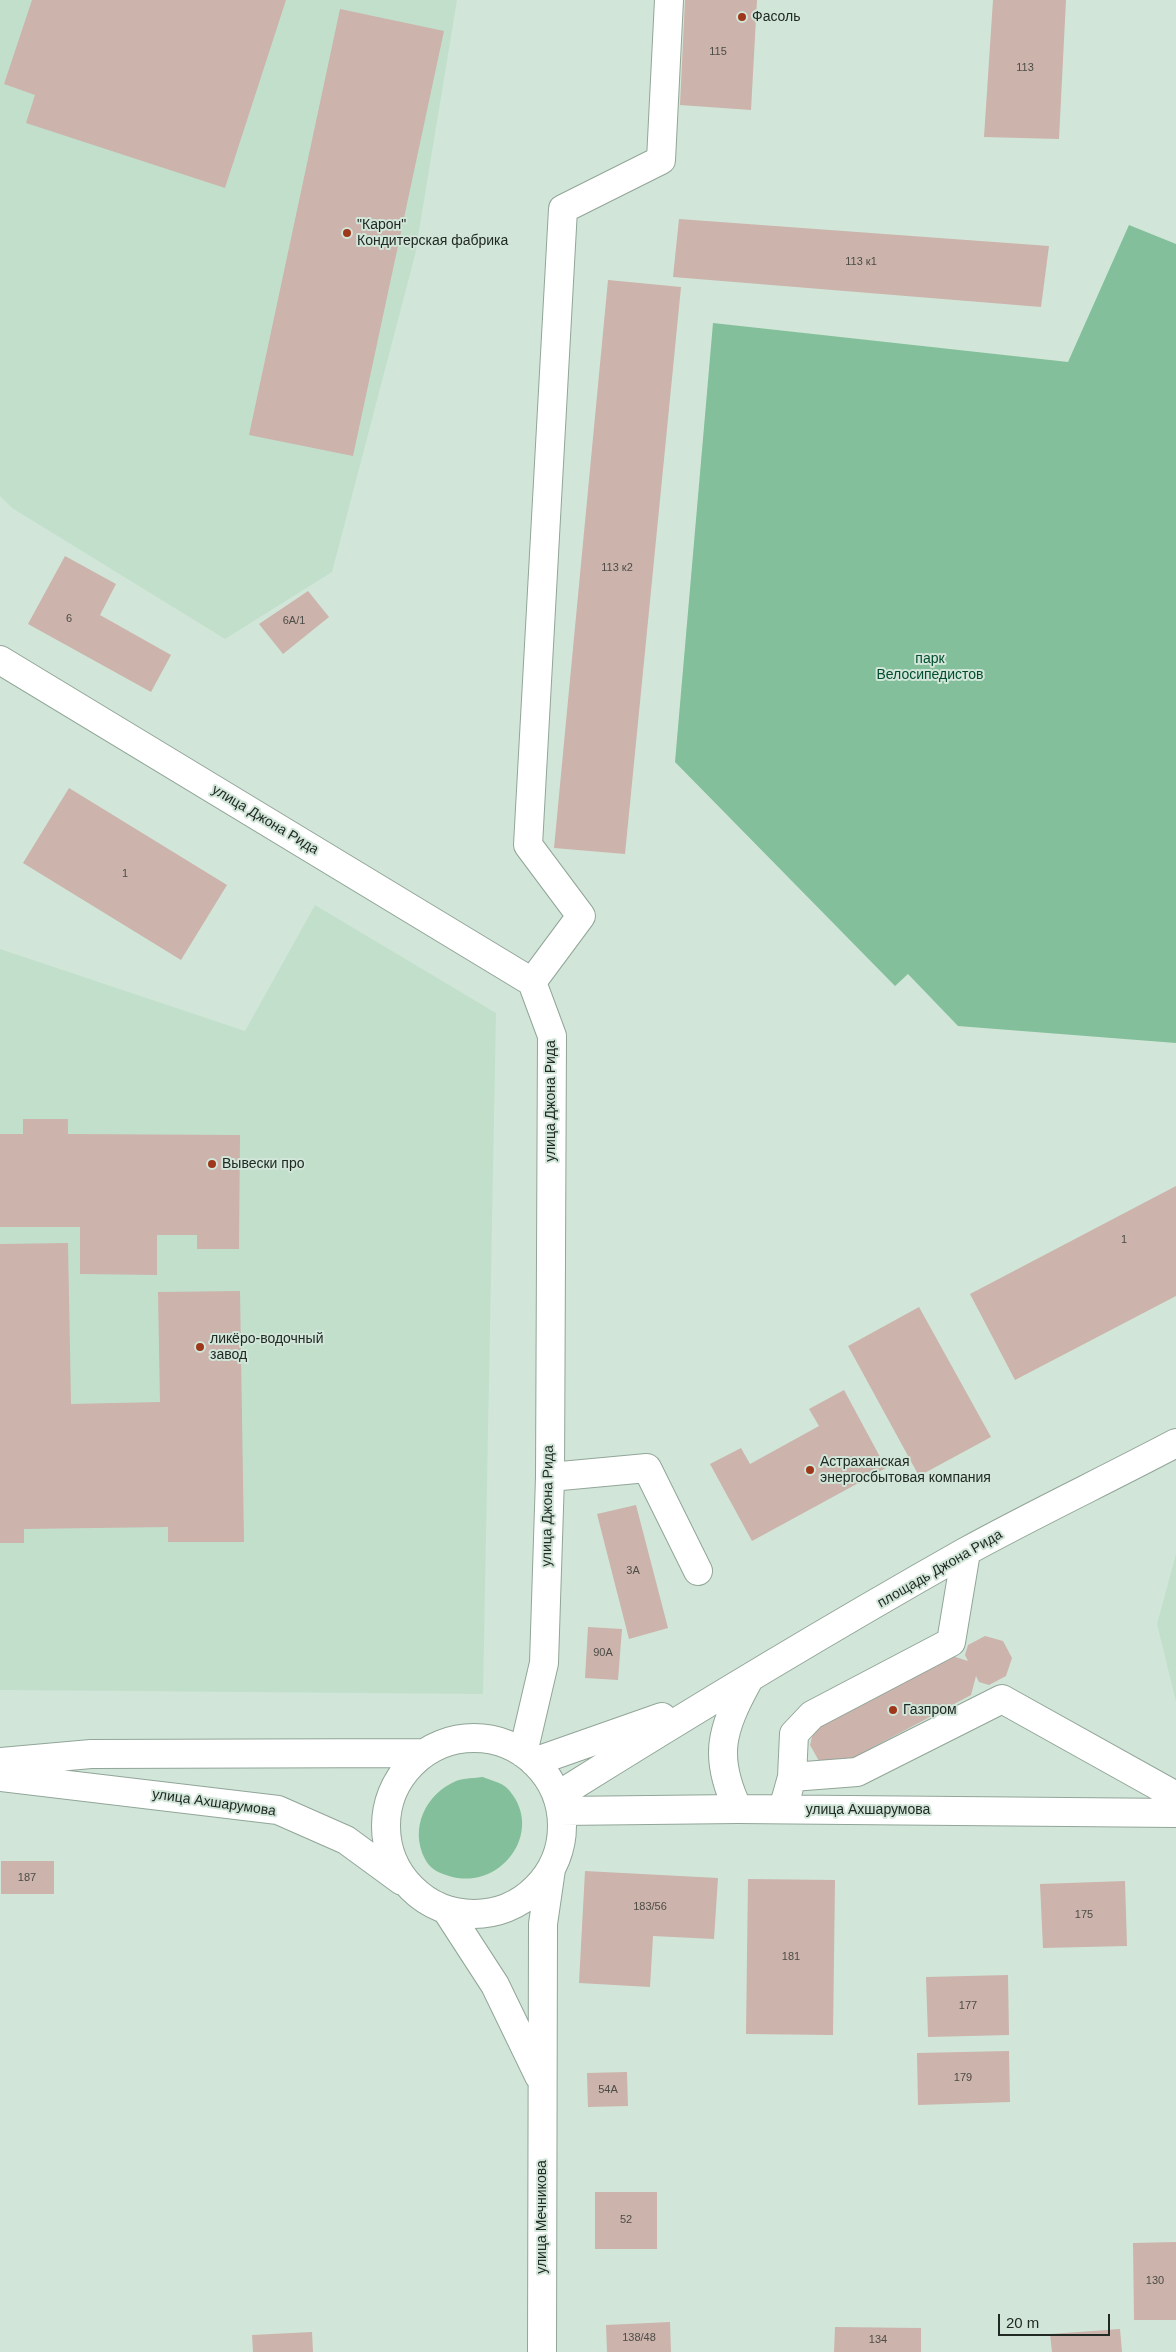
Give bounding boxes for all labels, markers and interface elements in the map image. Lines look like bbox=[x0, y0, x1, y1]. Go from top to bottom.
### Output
place label: Фасоль bbox=[752, 9, 801, 25]
marker: Фасоль bbox=[736, 11, 748, 23]
house number: 115 bbox=[709, 45, 727, 59]
house number: 113 bbox=[1016, 61, 1034, 75]
place label: "Карон" Кондитерская фабрика bbox=[357, 217, 508, 250]
marker: "Карон" Кондитерская фабрика bbox=[341, 227, 353, 239]
house number: 113 к1 bbox=[845, 255, 877, 269]
house number: 113 к2 bbox=[601, 561, 633, 575]
house number: 6 bbox=[66, 612, 72, 626]
house number: 6А/1 bbox=[283, 614, 305, 628]
park label: парк Велосипедистов bbox=[876, 651, 984, 684]
street label: улица Джона Рида bbox=[209, 782, 321, 858]
house number: 1 bbox=[122, 867, 128, 881]
street label: улица Джона Рида bbox=[543, 1040, 559, 1162]
place label: Вывески про bbox=[222, 1156, 304, 1172]
marker: Вывески про bbox=[206, 1158, 218, 1170]
house number: 1 bbox=[1121, 1233, 1127, 1247]
place label: ликёро-водочный завод bbox=[210, 1331, 323, 1364]
marker: ликёро-водочный завод bbox=[194, 1341, 206, 1353]
street label: улица Джона Рида bbox=[539, 1445, 557, 1567]
place label: Астраханская энергосбытовая компания bbox=[820, 1454, 991, 1486]
marker: Астраханская энергосбытовая компания bbox=[804, 1464, 816, 1476]
street label: площадь Джона Рида bbox=[875, 1526, 1005, 1612]
house number: 3А bbox=[626, 1564, 640, 1578]
house number: 90А bbox=[593, 1646, 613, 1660]
place label: Газпром bbox=[903, 1702, 957, 1718]
marker: Газпром bbox=[887, 1704, 899, 1716]
street label: улица Ахшарумова bbox=[151, 1786, 277, 1820]
street label: улица Ахшарумова bbox=[806, 1802, 930, 1818]
house number: 187 bbox=[18, 1871, 36, 1885]
house number: 183/56 bbox=[633, 1900, 667, 1914]
house number: 175 bbox=[1075, 1908, 1093, 1922]
house number: 181 bbox=[782, 1950, 800, 1964]
house number: 177 bbox=[959, 1999, 977, 2013]
house number: 179 bbox=[954, 2071, 972, 2085]
house number: 54А bbox=[598, 2083, 618, 2097]
street label: улица Мечникова bbox=[534, 2160, 550, 2274]
house number: 52 bbox=[620, 2213, 632, 2227]
house number: 130 bbox=[1146, 2274, 1164, 2288]
scale bar bbox=[1001, 2304, 1114, 2336]
text: 20 m bbox=[1006, 2314, 1039, 2331]
house number: 138/48 bbox=[622, 2331, 656, 2345]
house number: 134 bbox=[869, 2333, 887, 2347]

